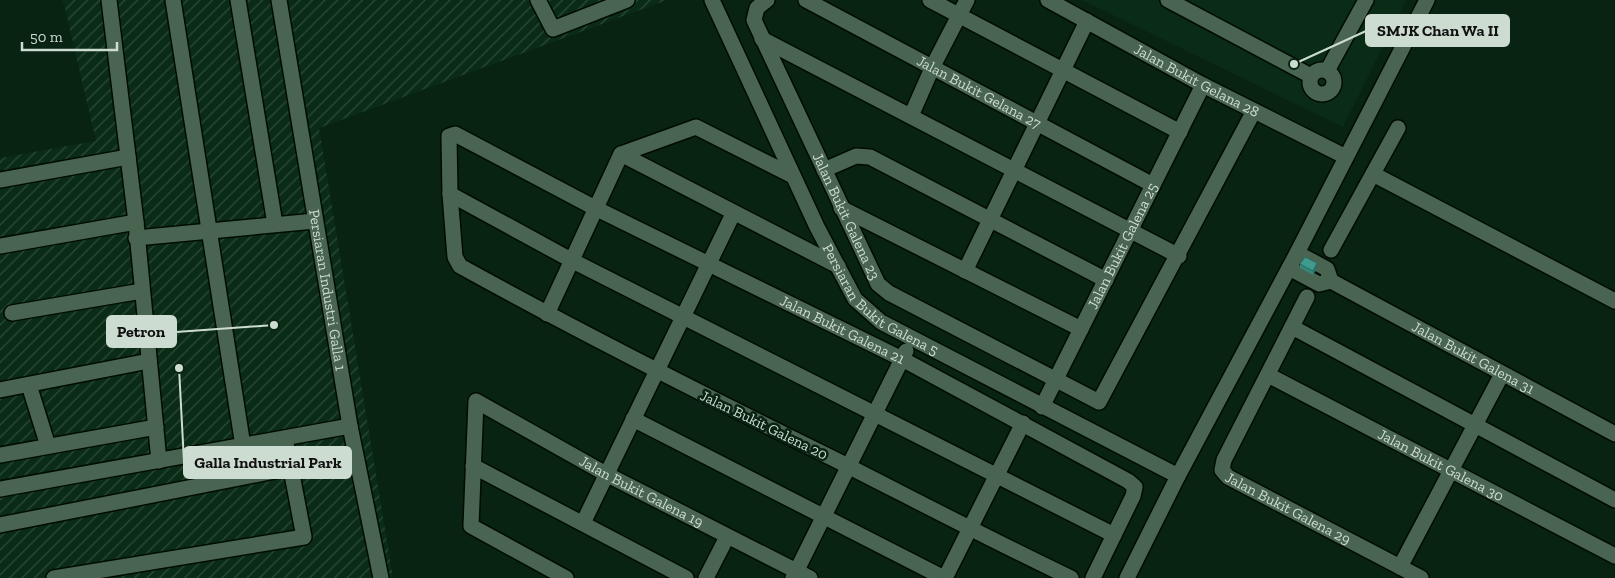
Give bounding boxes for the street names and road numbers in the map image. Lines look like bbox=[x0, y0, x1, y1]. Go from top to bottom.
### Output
street label: Jalan Bukit Gelana 28 bbox=[1131, 40, 1262, 121]
street label: Jalan Bukit Gelana 27 bbox=[914, 52, 1044, 133]
street label: Jalan Bukit Galena 23 bbox=[809, 150, 884, 283]
street label: Jalan Bukit Galena 25 bbox=[1083, 180, 1162, 312]
street label: Persiaran Industri Galla 1 bbox=[305, 208, 350, 372]
street label: Persiaran Bukit Galena 5 bbox=[818, 241, 942, 359]
street label: Jalan Bukit Galena 21 bbox=[777, 291, 908, 368]
street label: Jalan Bukit Galena 31 bbox=[1409, 317, 1538, 398]
street label: Jalan Bukit Galena 20 bbox=[697, 386, 831, 464]
street label: Jalan Bukit Galena 30 bbox=[1375, 425, 1507, 505]
street label: Jalan Bukit Galena 19 bbox=[576, 452, 706, 531]
street label: Jalan Bukit Galena 29 bbox=[1222, 468, 1354, 549]

